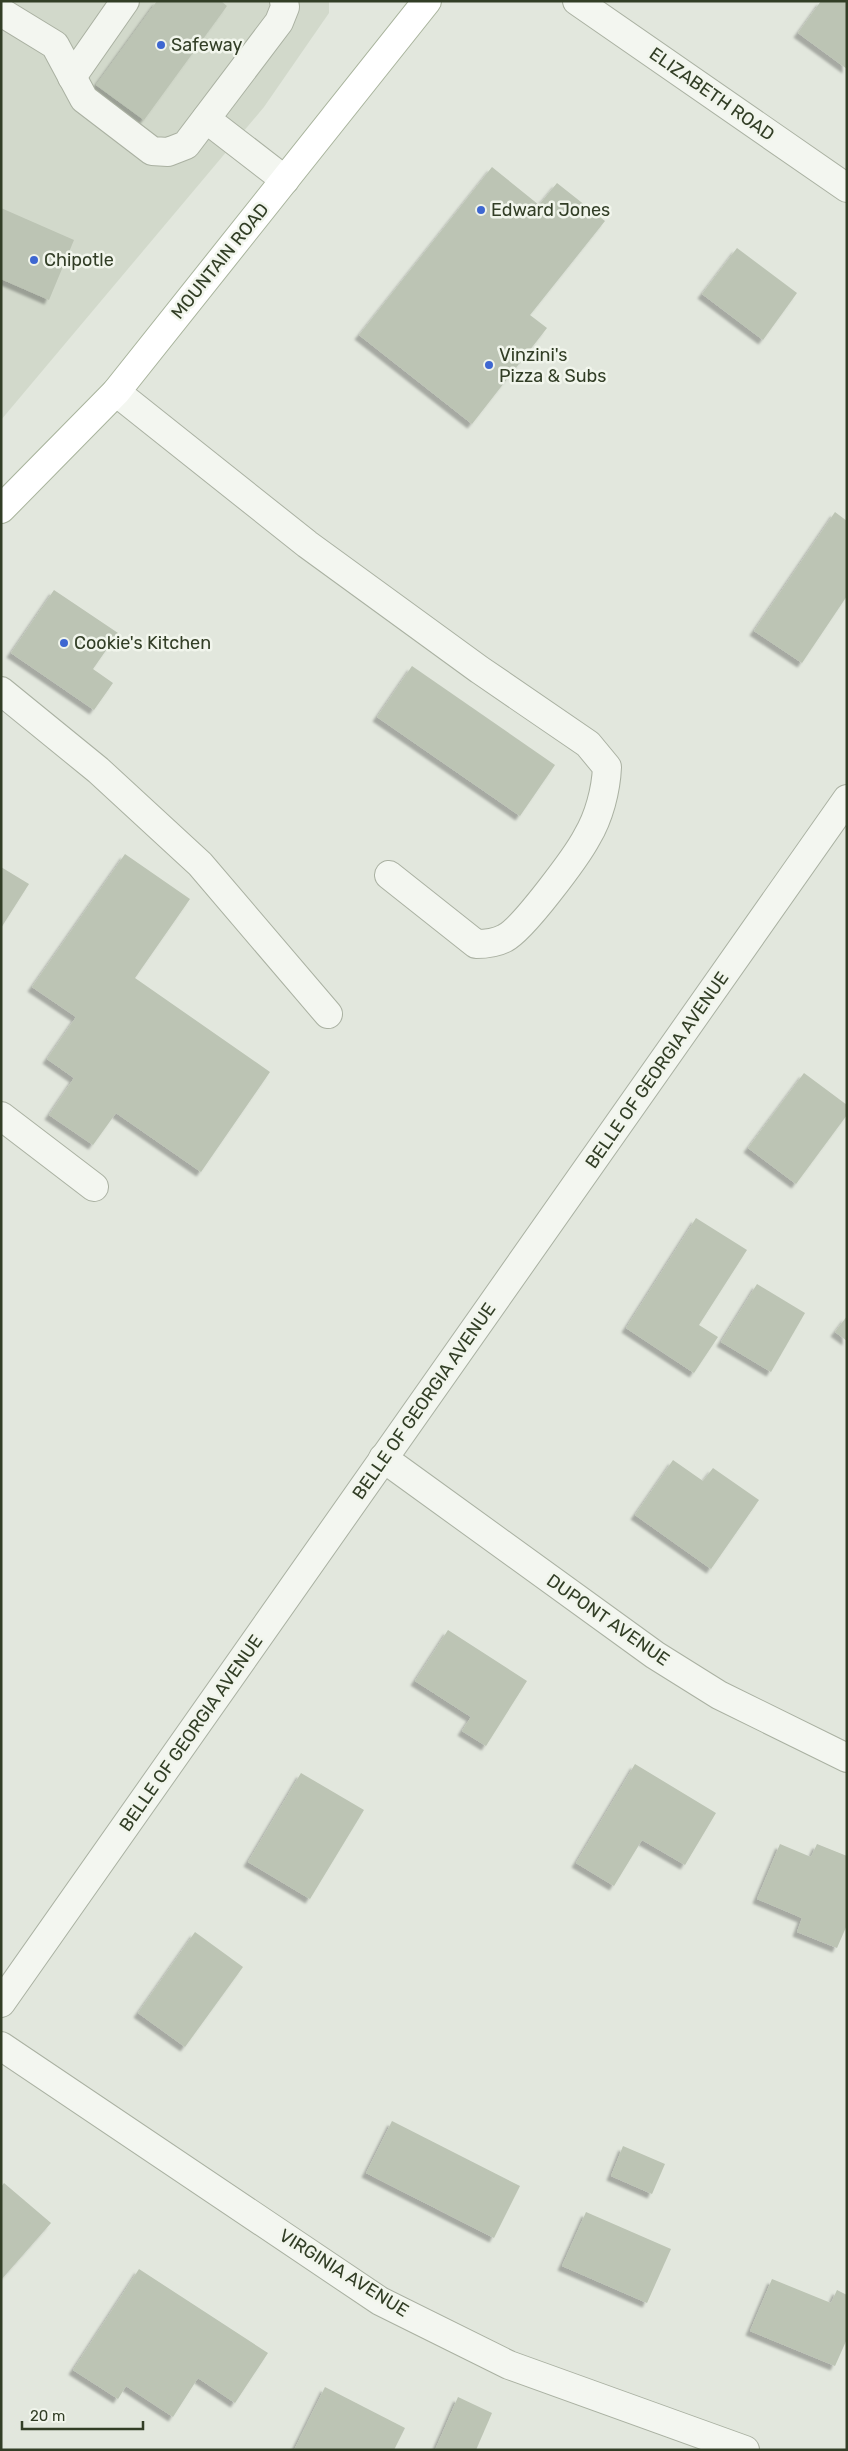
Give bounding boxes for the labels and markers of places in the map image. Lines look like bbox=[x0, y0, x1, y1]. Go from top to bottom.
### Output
place label: Safeway bbox=[171, 34, 243, 56]
marker: Safeway bbox=[155, 39, 167, 51]
place label: Edward Jones bbox=[491, 199, 610, 221]
marker: Edward Jones bbox=[475, 204, 487, 216]
place label: Chipotle bbox=[44, 249, 114, 271]
marker: Chipotle bbox=[28, 254, 40, 266]
place label: Vinzini's Pizza & Subs bbox=[499, 344, 606, 387]
marker: Vinzini's Pizza & Subs bbox=[483, 359, 495, 371]
place label: Cookie's Kitchen bbox=[74, 632, 211, 654]
marker: Cookie's Kitchen bbox=[58, 637, 70, 649]

